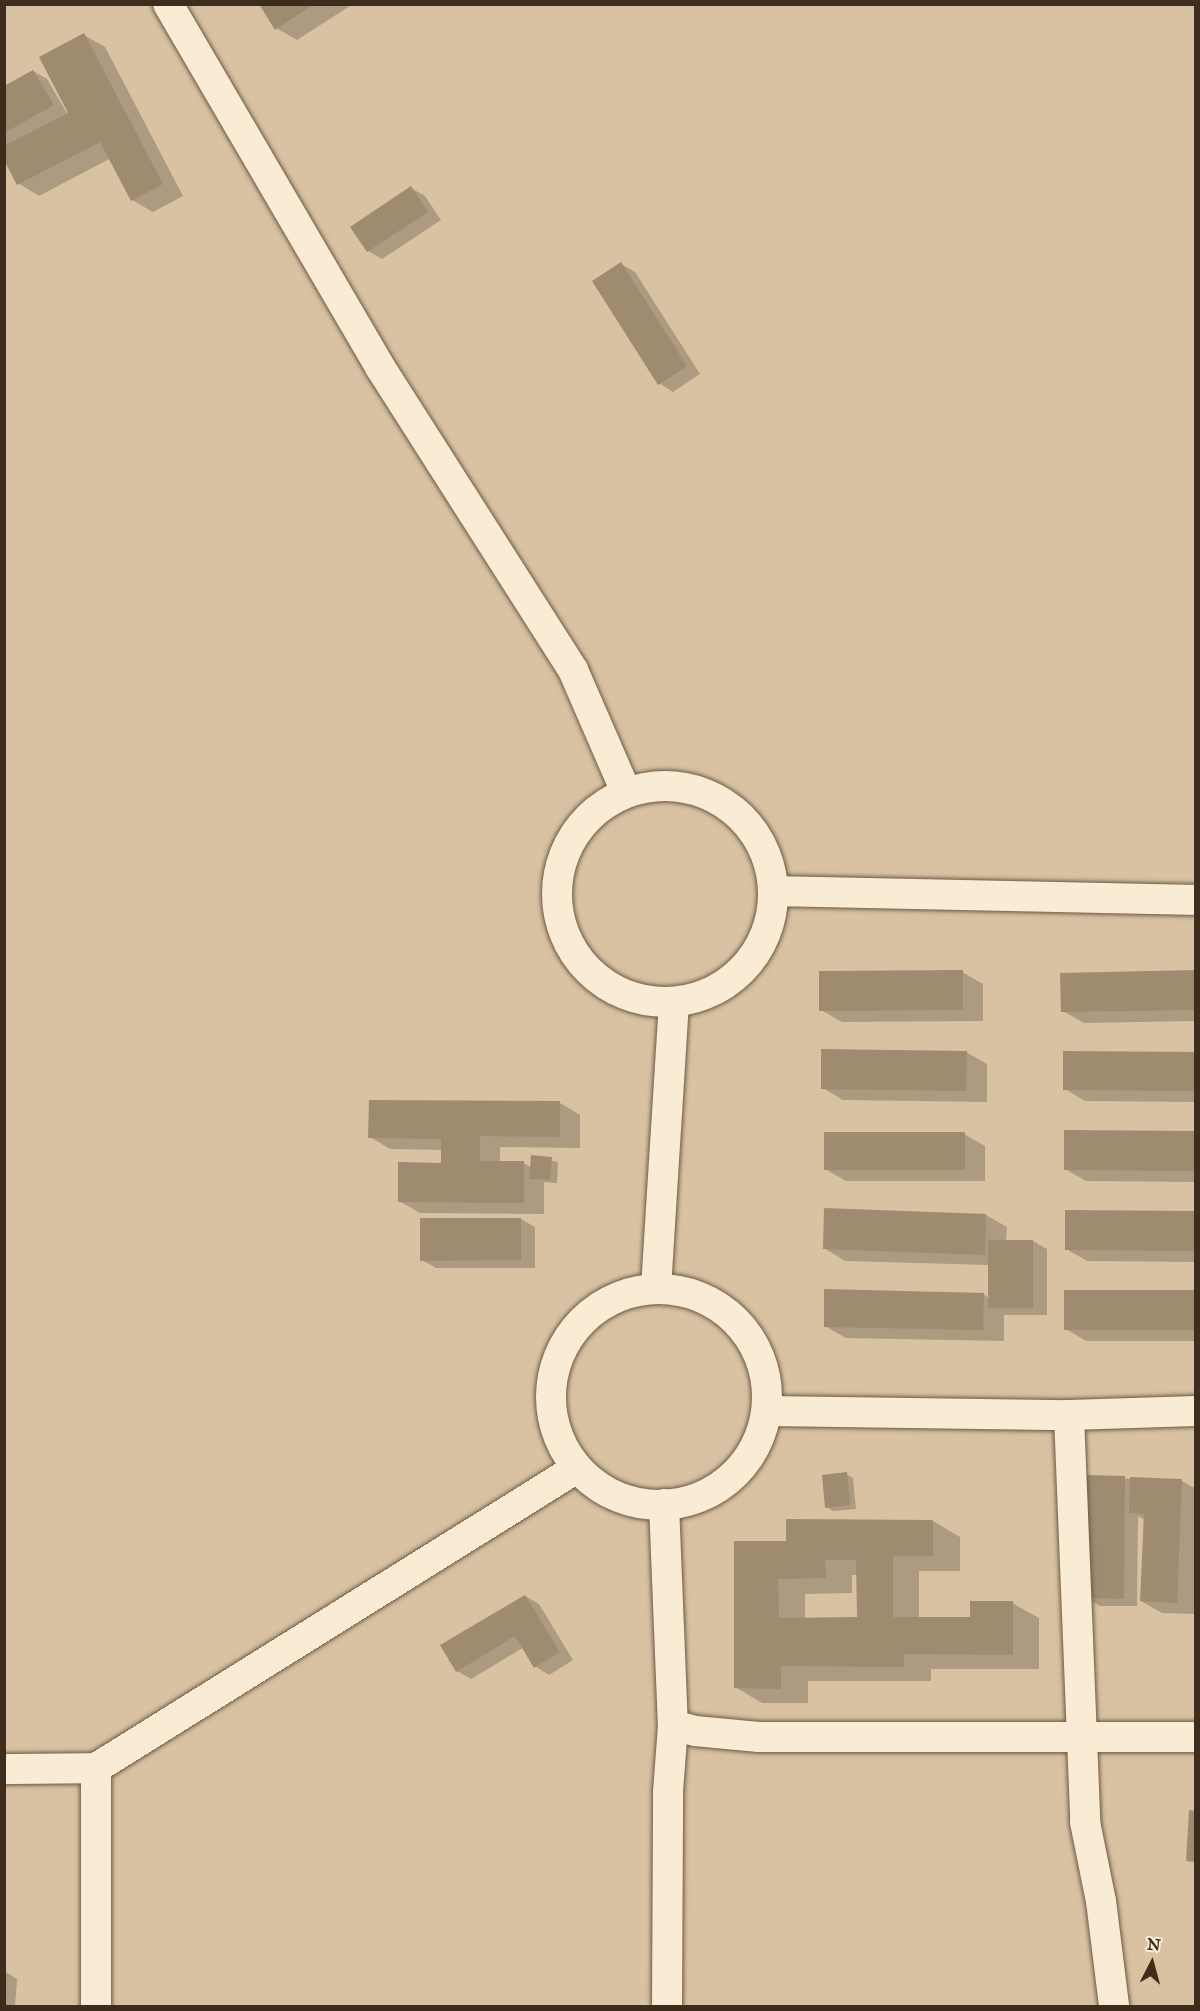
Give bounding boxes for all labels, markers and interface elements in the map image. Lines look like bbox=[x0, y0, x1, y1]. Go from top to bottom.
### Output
north arrow bbox=[1122, 1933, 1182, 1993]
text: N bbox=[1146, 1934, 1162, 1955]

